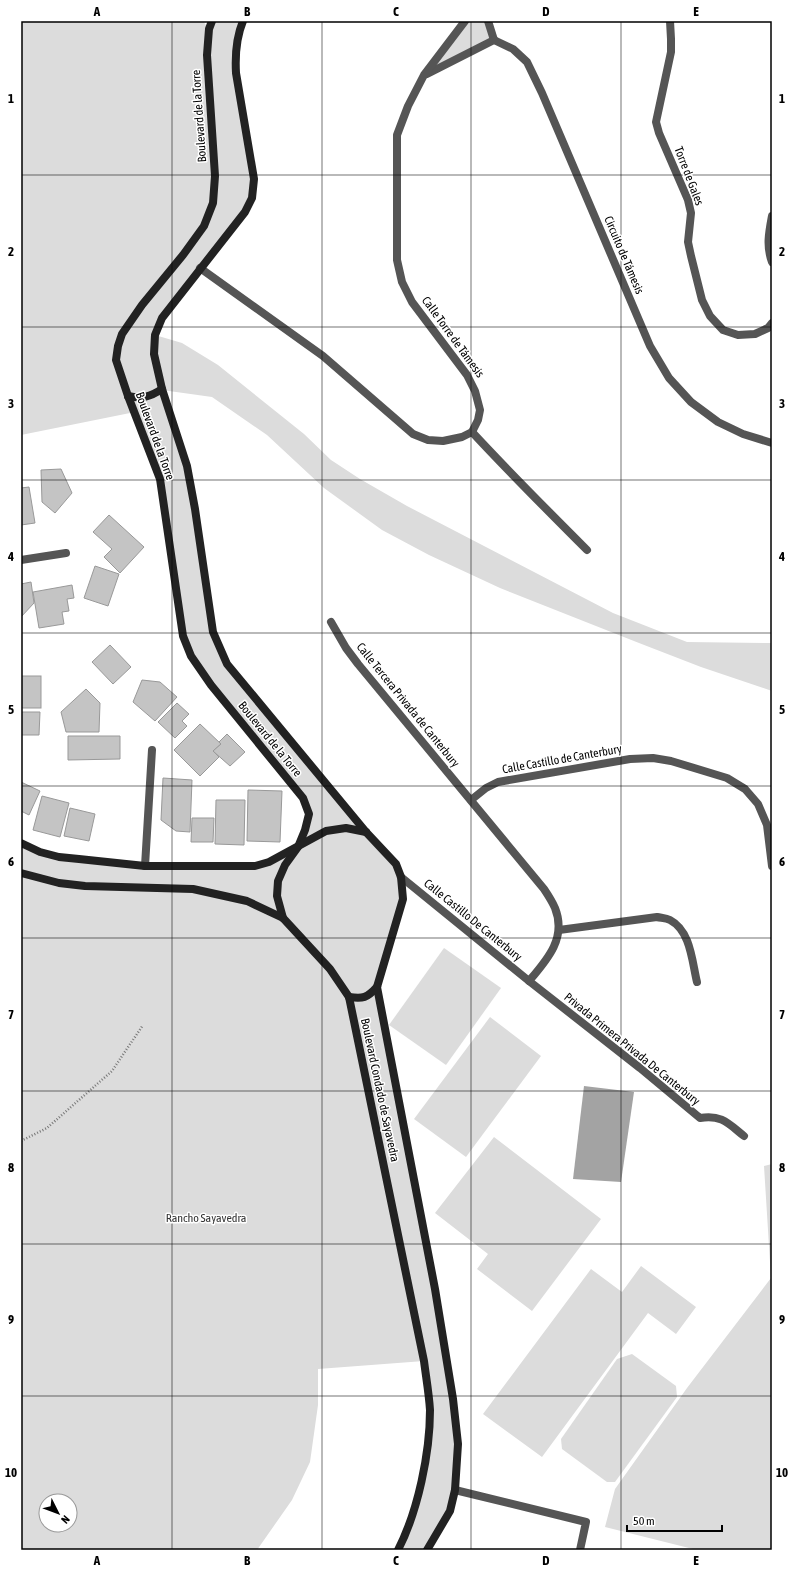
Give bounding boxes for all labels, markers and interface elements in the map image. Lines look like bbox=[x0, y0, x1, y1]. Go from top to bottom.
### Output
text: A bbox=[93, 4, 101, 19]
text: B bbox=[244, 4, 251, 19]
text: C bbox=[393, 4, 399, 19]
text: D bbox=[542, 4, 550, 19]
text: E bbox=[693, 4, 699, 19]
street label: Boulevard de la Torre bbox=[189, 69, 209, 163]
text: 1 bbox=[8, 91, 14, 106]
text: 1 bbox=[779, 91, 785, 106]
street label: Torre de Gales bbox=[671, 145, 707, 207]
street label: Circuito de Támesis bbox=[601, 214, 647, 296]
text: 2 bbox=[8, 244, 14, 259]
text: 2 bbox=[779, 244, 785, 259]
street label: Calle Torre de Támesis bbox=[419, 294, 487, 380]
street label: Boulevard de la Torre bbox=[133, 390, 177, 482]
text: 3 bbox=[8, 396, 14, 411]
text: 3 bbox=[779, 396, 785, 411]
text: 4 bbox=[7, 549, 14, 564]
text: 4 bbox=[778, 549, 785, 564]
street label: Calle Tercera Privada de Canterbury bbox=[354, 640, 462, 770]
street label: Boulevard de la Torre bbox=[235, 699, 305, 779]
text: 5 bbox=[8, 702, 14, 717]
text: 5 bbox=[779, 702, 785, 717]
street label: Calle Castillo de Canterbury bbox=[501, 742, 623, 776]
text: 6 bbox=[8, 854, 14, 869]
text: 6 bbox=[779, 854, 785, 869]
street label: Calle Castillo De Canterbury bbox=[421, 876, 525, 964]
street label: Privada Primera Privada De Canterbury bbox=[561, 990, 703, 1108]
text: 7 bbox=[8, 1007, 14, 1022]
text: 7 bbox=[779, 1007, 785, 1022]
street label: Boulevard Condado de Sayavedra bbox=[358, 1017, 402, 1163]
text: 8 bbox=[8, 1160, 14, 1175]
text: 8 bbox=[779, 1160, 785, 1175]
park label: Rancho Sayavedra bbox=[166, 1211, 246, 1225]
text: 9 bbox=[8, 1312, 14, 1327]
text: 9 bbox=[779, 1312, 785, 1327]
text: 10 bbox=[5, 1465, 17, 1480]
text: 10 bbox=[776, 1465, 788, 1480]
north arrow bbox=[38, 1493, 78, 1533]
scale bar bbox=[627, 1507, 722, 1533]
text: N bbox=[59, 1513, 72, 1526]
text: 50 m bbox=[633, 1514, 655, 1528]
text: A bbox=[93, 1553, 101, 1568]
text: B bbox=[244, 1553, 251, 1568]
text: C bbox=[393, 1553, 399, 1568]
text: D bbox=[542, 1553, 550, 1568]
text: E bbox=[693, 1553, 699, 1568]

